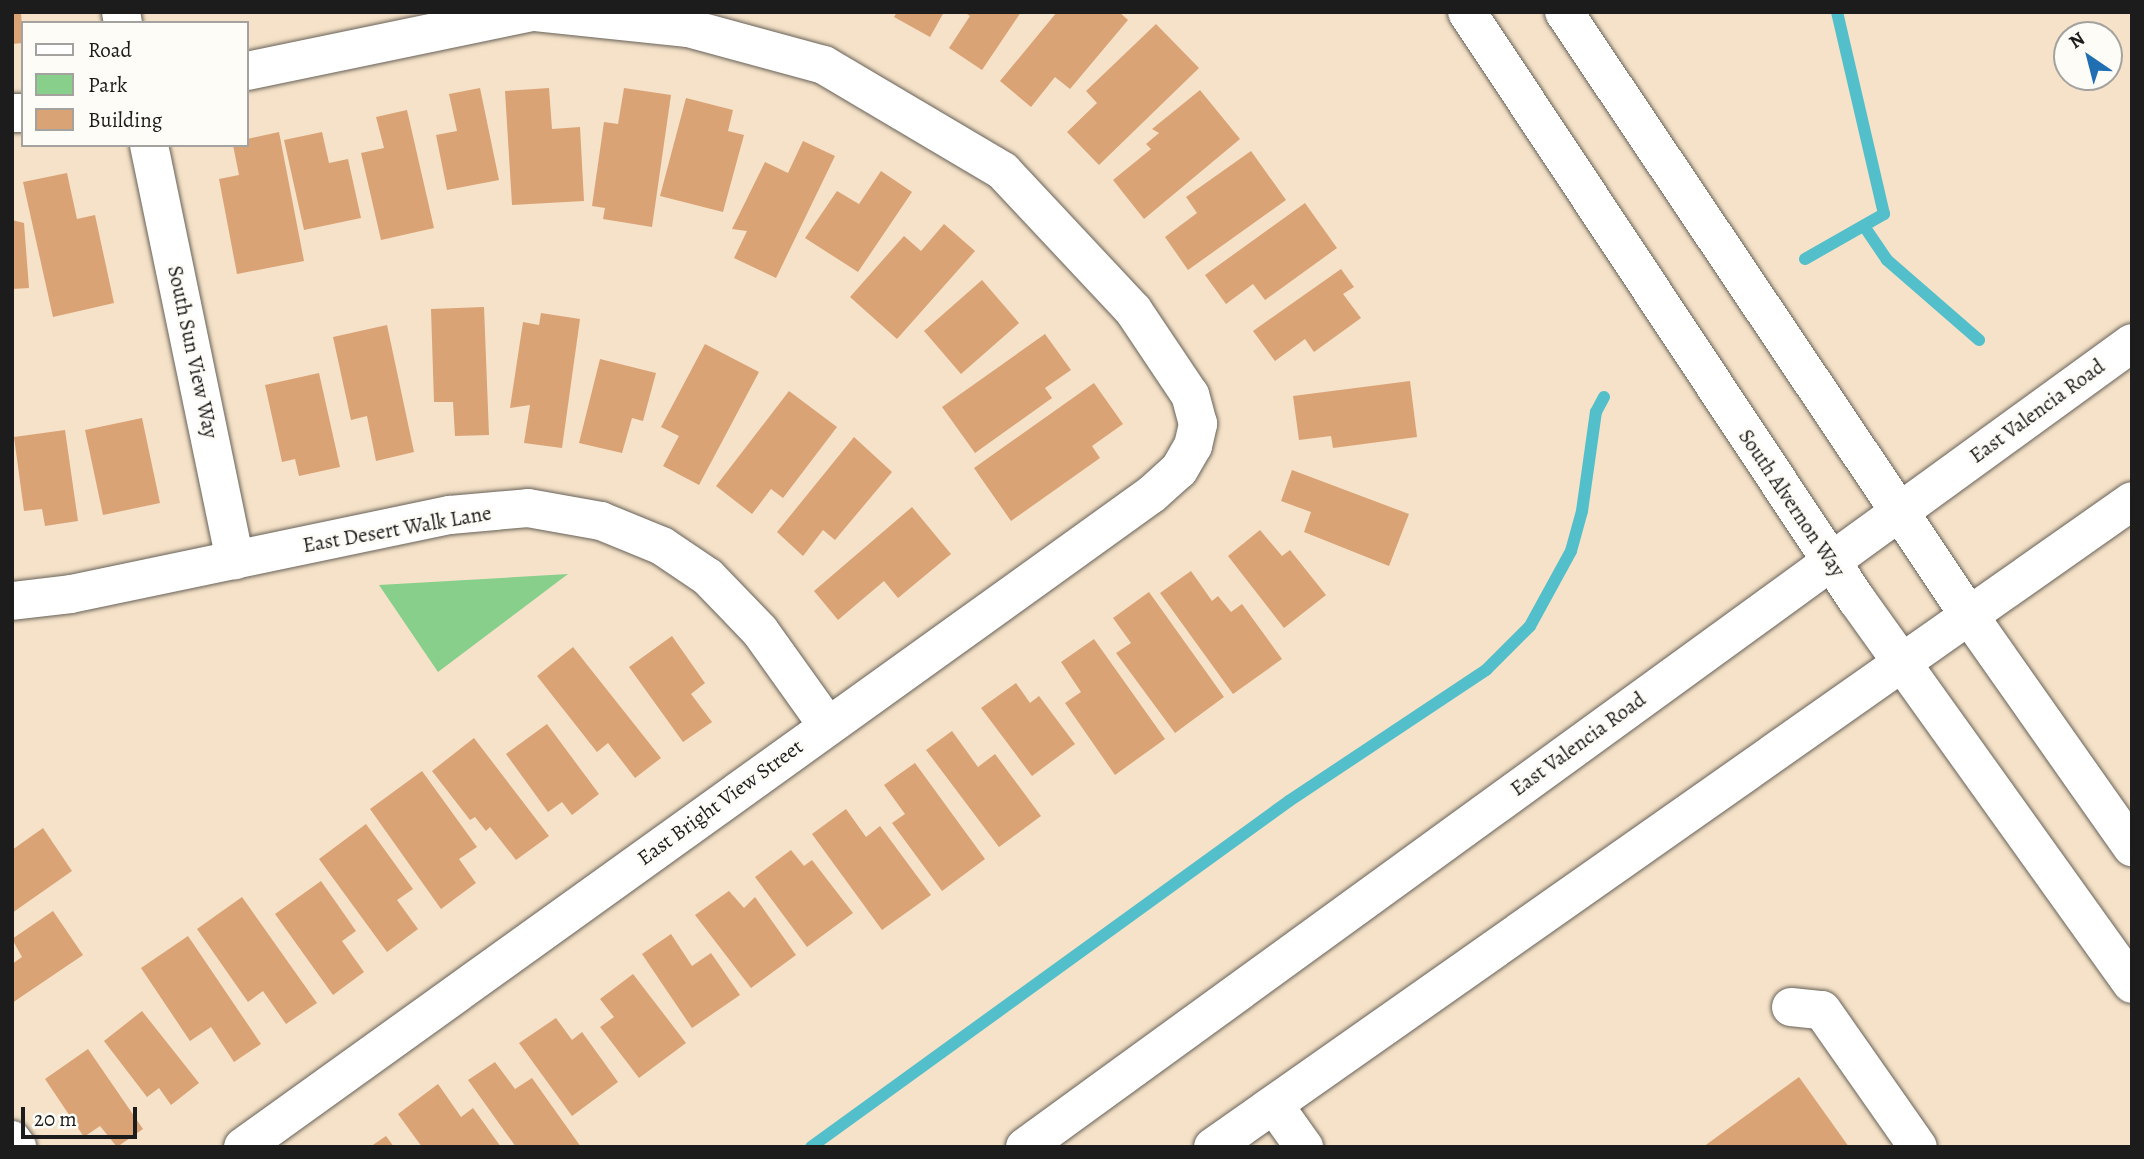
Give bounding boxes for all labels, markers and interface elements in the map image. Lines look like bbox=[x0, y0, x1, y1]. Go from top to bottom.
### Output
legend bbox=[21, 21, 248, 147]
north arrow bbox=[2053, 21, 2123, 91]
text: N bbox=[2064, 26, 2090, 55]
text: Road bbox=[88, 36, 132, 64]
text: Park bbox=[88, 71, 127, 99]
text: Building bbox=[88, 106, 162, 134]
street label: South Sun View Way bbox=[162, 263, 224, 441]
street label: East Valencia Road bbox=[1965, 354, 2109, 468]
street label: South Alvernon Way bbox=[1733, 424, 1851, 582]
street label: East Desert Walk Lane bbox=[301, 500, 493, 558]
street label: East Valencia Road bbox=[1506, 687, 1650, 801]
street label: East Bright View Street bbox=[632, 734, 808, 870]
scale bar bbox=[24, 1092, 140, 1136]
text: 20 m bbox=[34, 1105, 77, 1133]

